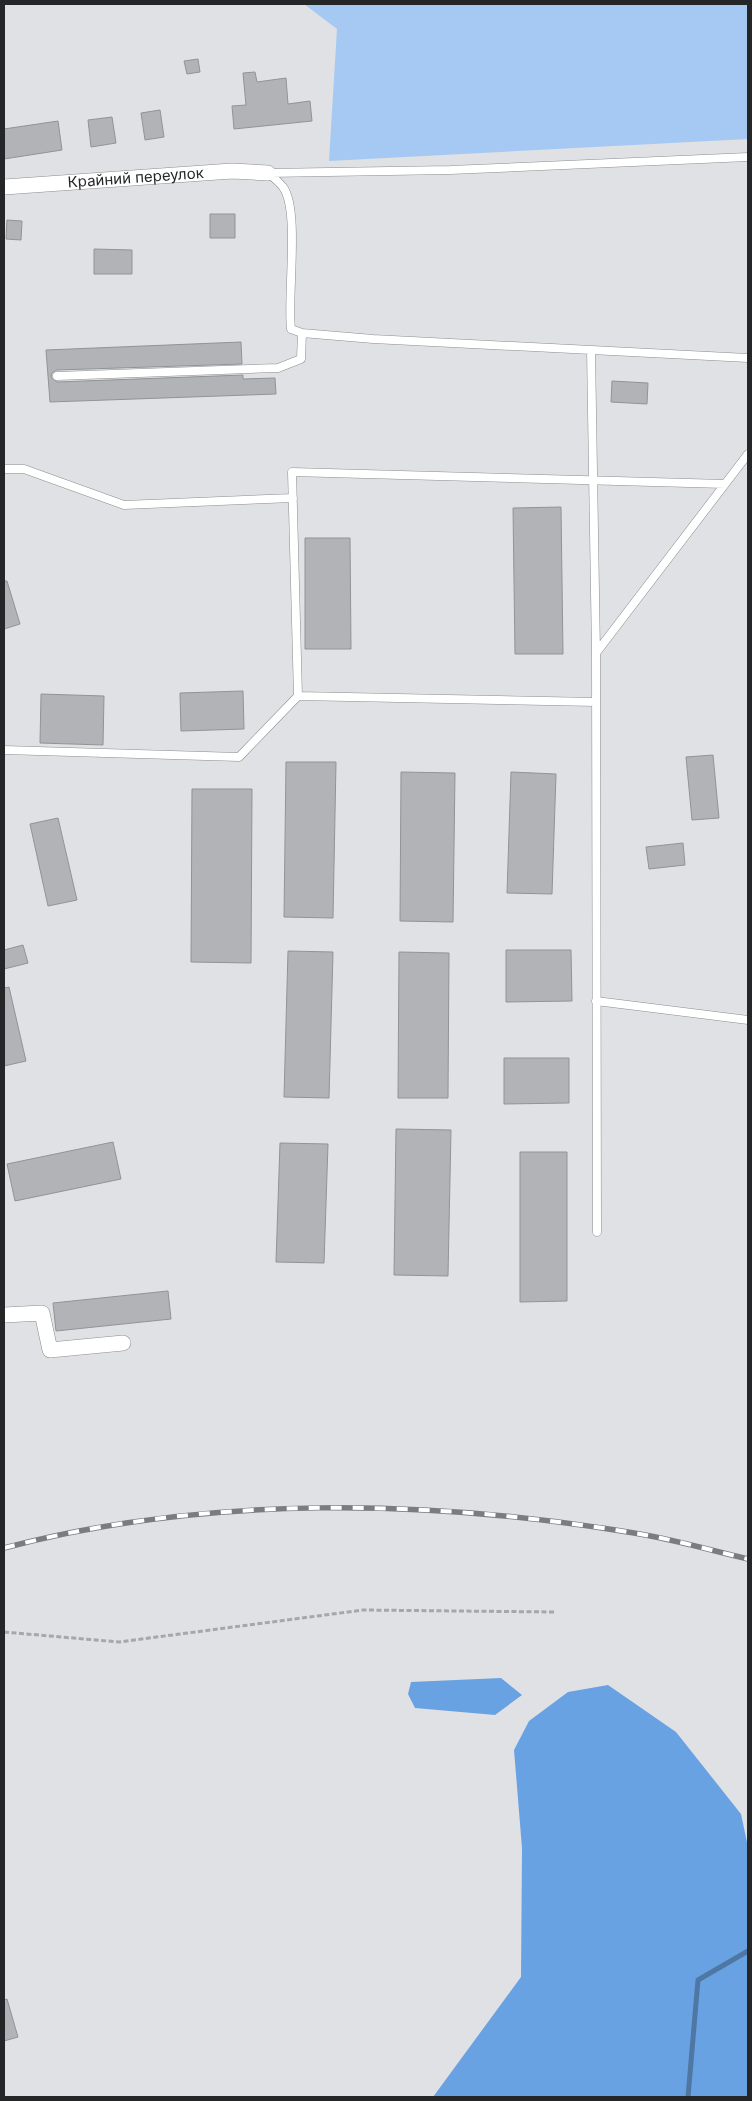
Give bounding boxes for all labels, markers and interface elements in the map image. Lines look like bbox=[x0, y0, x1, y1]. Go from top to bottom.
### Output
street label: Крайний переулок bbox=[67, 163, 204, 192]

